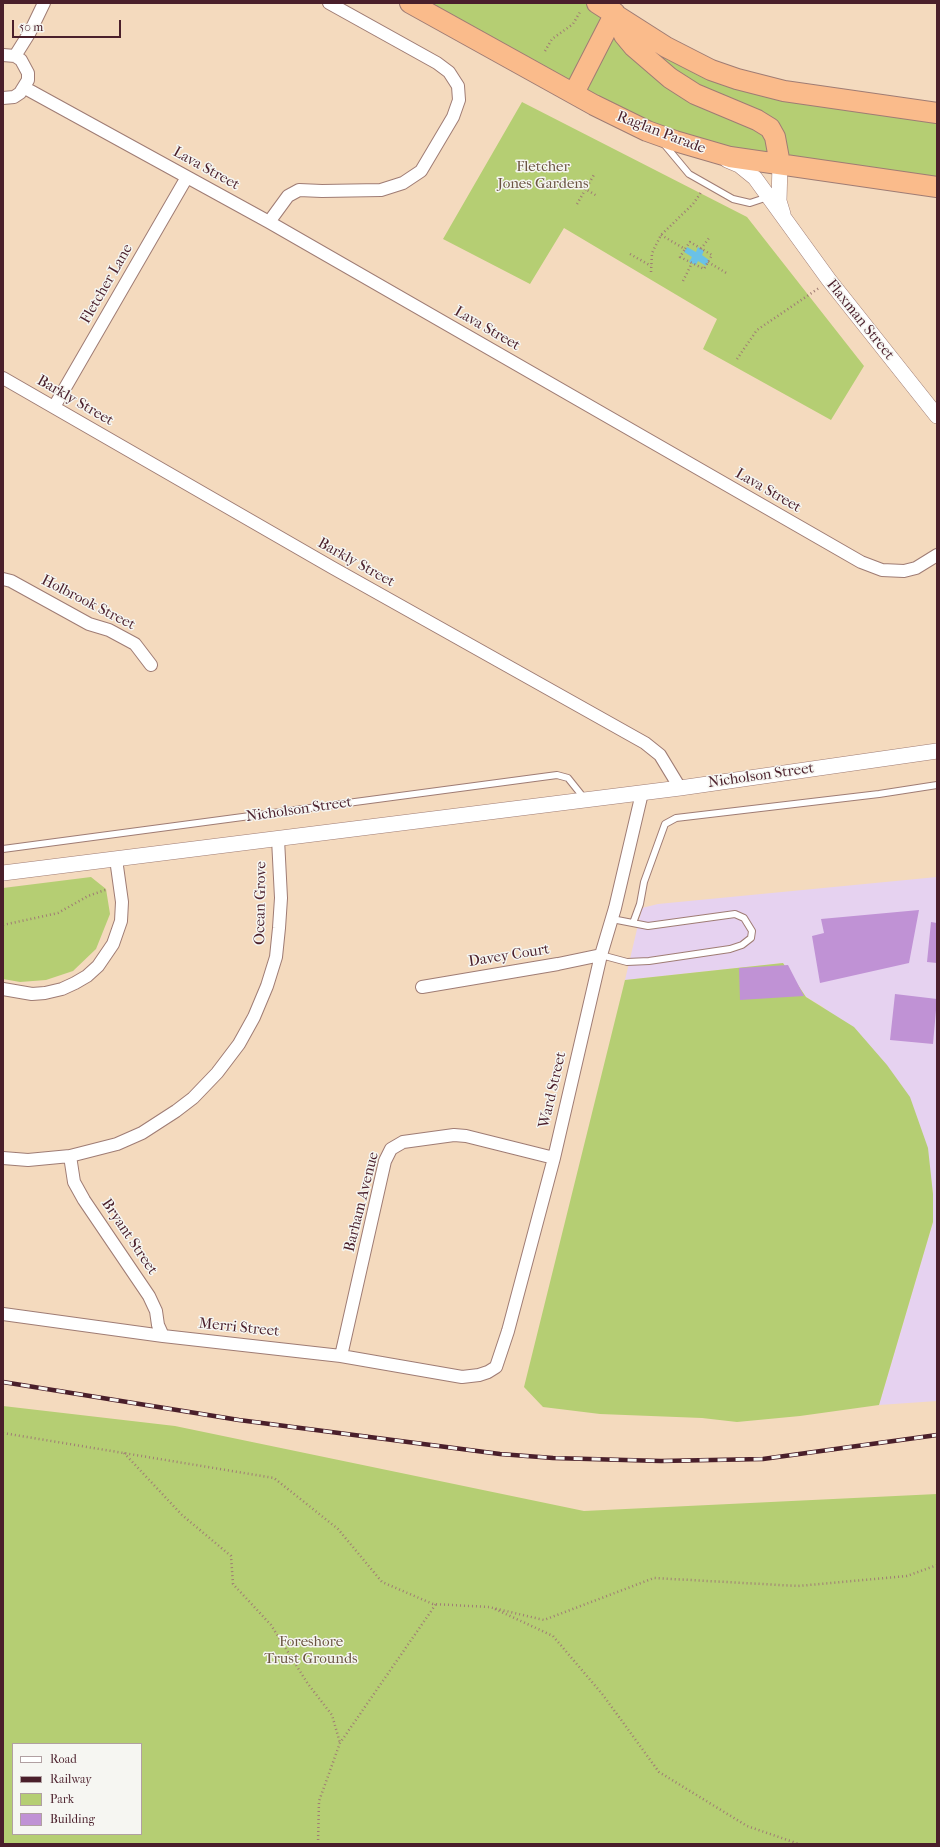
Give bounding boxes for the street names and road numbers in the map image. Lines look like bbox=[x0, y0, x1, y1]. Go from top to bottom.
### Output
street label: Raglan Parade bbox=[614, 108, 708, 158]
street label: Lava Street bbox=[170, 143, 242, 195]
street label: Fletcher Lane bbox=[77, 241, 137, 327]
street label: Flaxman Street bbox=[822, 276, 898, 364]
street label: Lava Street bbox=[451, 303, 523, 355]
street label: Barkly Street bbox=[34, 372, 116, 430]
street label: Lava Street bbox=[732, 465, 804, 517]
street label: Barkly Street bbox=[314, 534, 398, 592]
street label: Holbrook Street bbox=[38, 572, 138, 634]
street label: Nicholson Street bbox=[707, 760, 815, 792]
street label: Nicholson Street bbox=[245, 794, 353, 826]
street label: Ocean Grove bbox=[251, 861, 271, 945]
street label: Davey Court bbox=[467, 941, 551, 971]
street label: Ward Street bbox=[535, 1050, 571, 1130]
street label: Barham Avenue bbox=[341, 1150, 383, 1254]
street label: Bryant Street bbox=[97, 1196, 161, 1278]
street label: Merri Street bbox=[198, 1315, 280, 1341]

